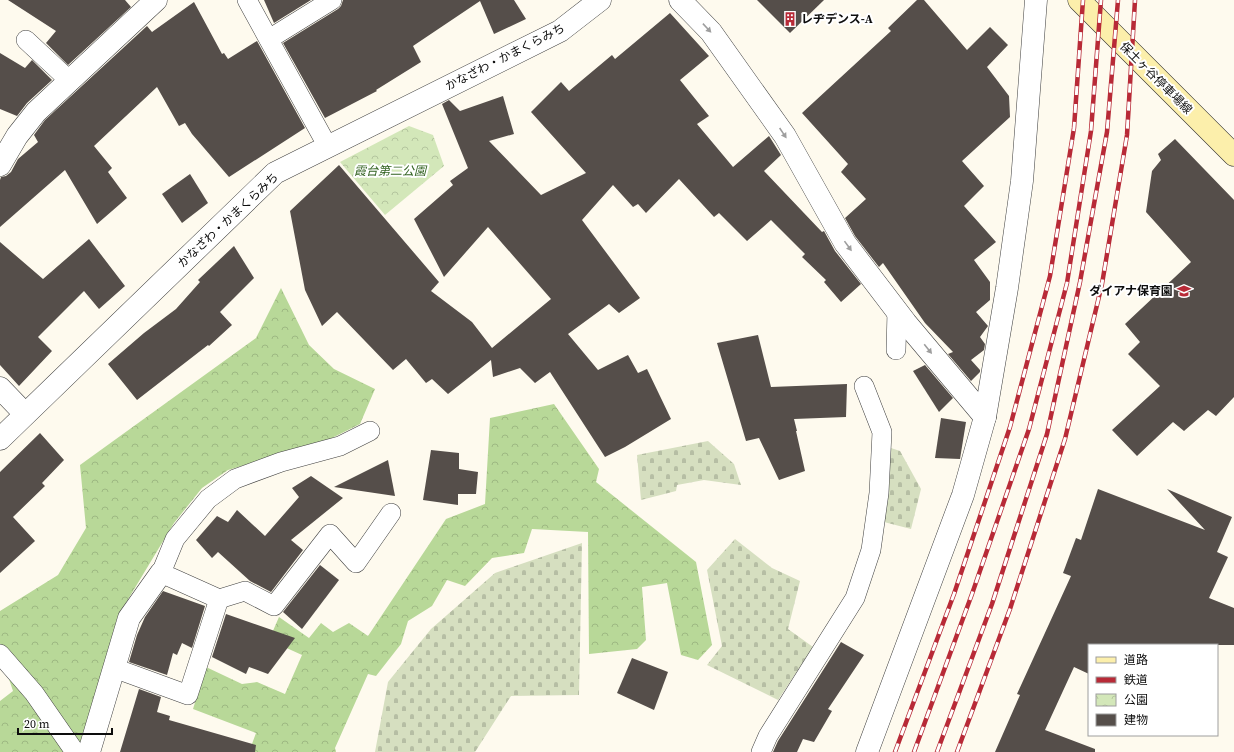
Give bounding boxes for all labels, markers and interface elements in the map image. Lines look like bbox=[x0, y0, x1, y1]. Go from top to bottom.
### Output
building icon: レヂデンス-A bbox=[782, 11, 798, 27]
place label: レヂデンス-A bbox=[801, 11, 873, 27]
street label: かなざわ・かまくらみち bbox=[443, 20, 567, 94]
one-way arrow bbox=[703, 23, 712, 33]
street label: 保土ヶ谷停車場線 bbox=[1116, 38, 1196, 118]
one-way arrow bbox=[779, 128, 787, 139]
park label: 霞台第二公園 bbox=[354, 163, 428, 179]
street label: かなざわ・かまくらみち bbox=[174, 169, 282, 271]
one-way arrow bbox=[844, 241, 852, 251]
place label: ダイアナ保育園 bbox=[1089, 283, 1173, 299]
school or university icon: ダイアナ保育園 bbox=[1176, 283, 1192, 299]
one-way arrow bbox=[923, 343, 932, 354]
legend bbox=[1088, 644, 1218, 736]
text: 道路 bbox=[1124, 652, 1148, 668]
text: 鉄道 bbox=[1124, 672, 1148, 688]
text: 公園 bbox=[1124, 692, 1148, 708]
scale bar bbox=[18, 710, 112, 736]
text: 建物 bbox=[1124, 712, 1148, 728]
text: 20 m bbox=[24, 716, 50, 732]

